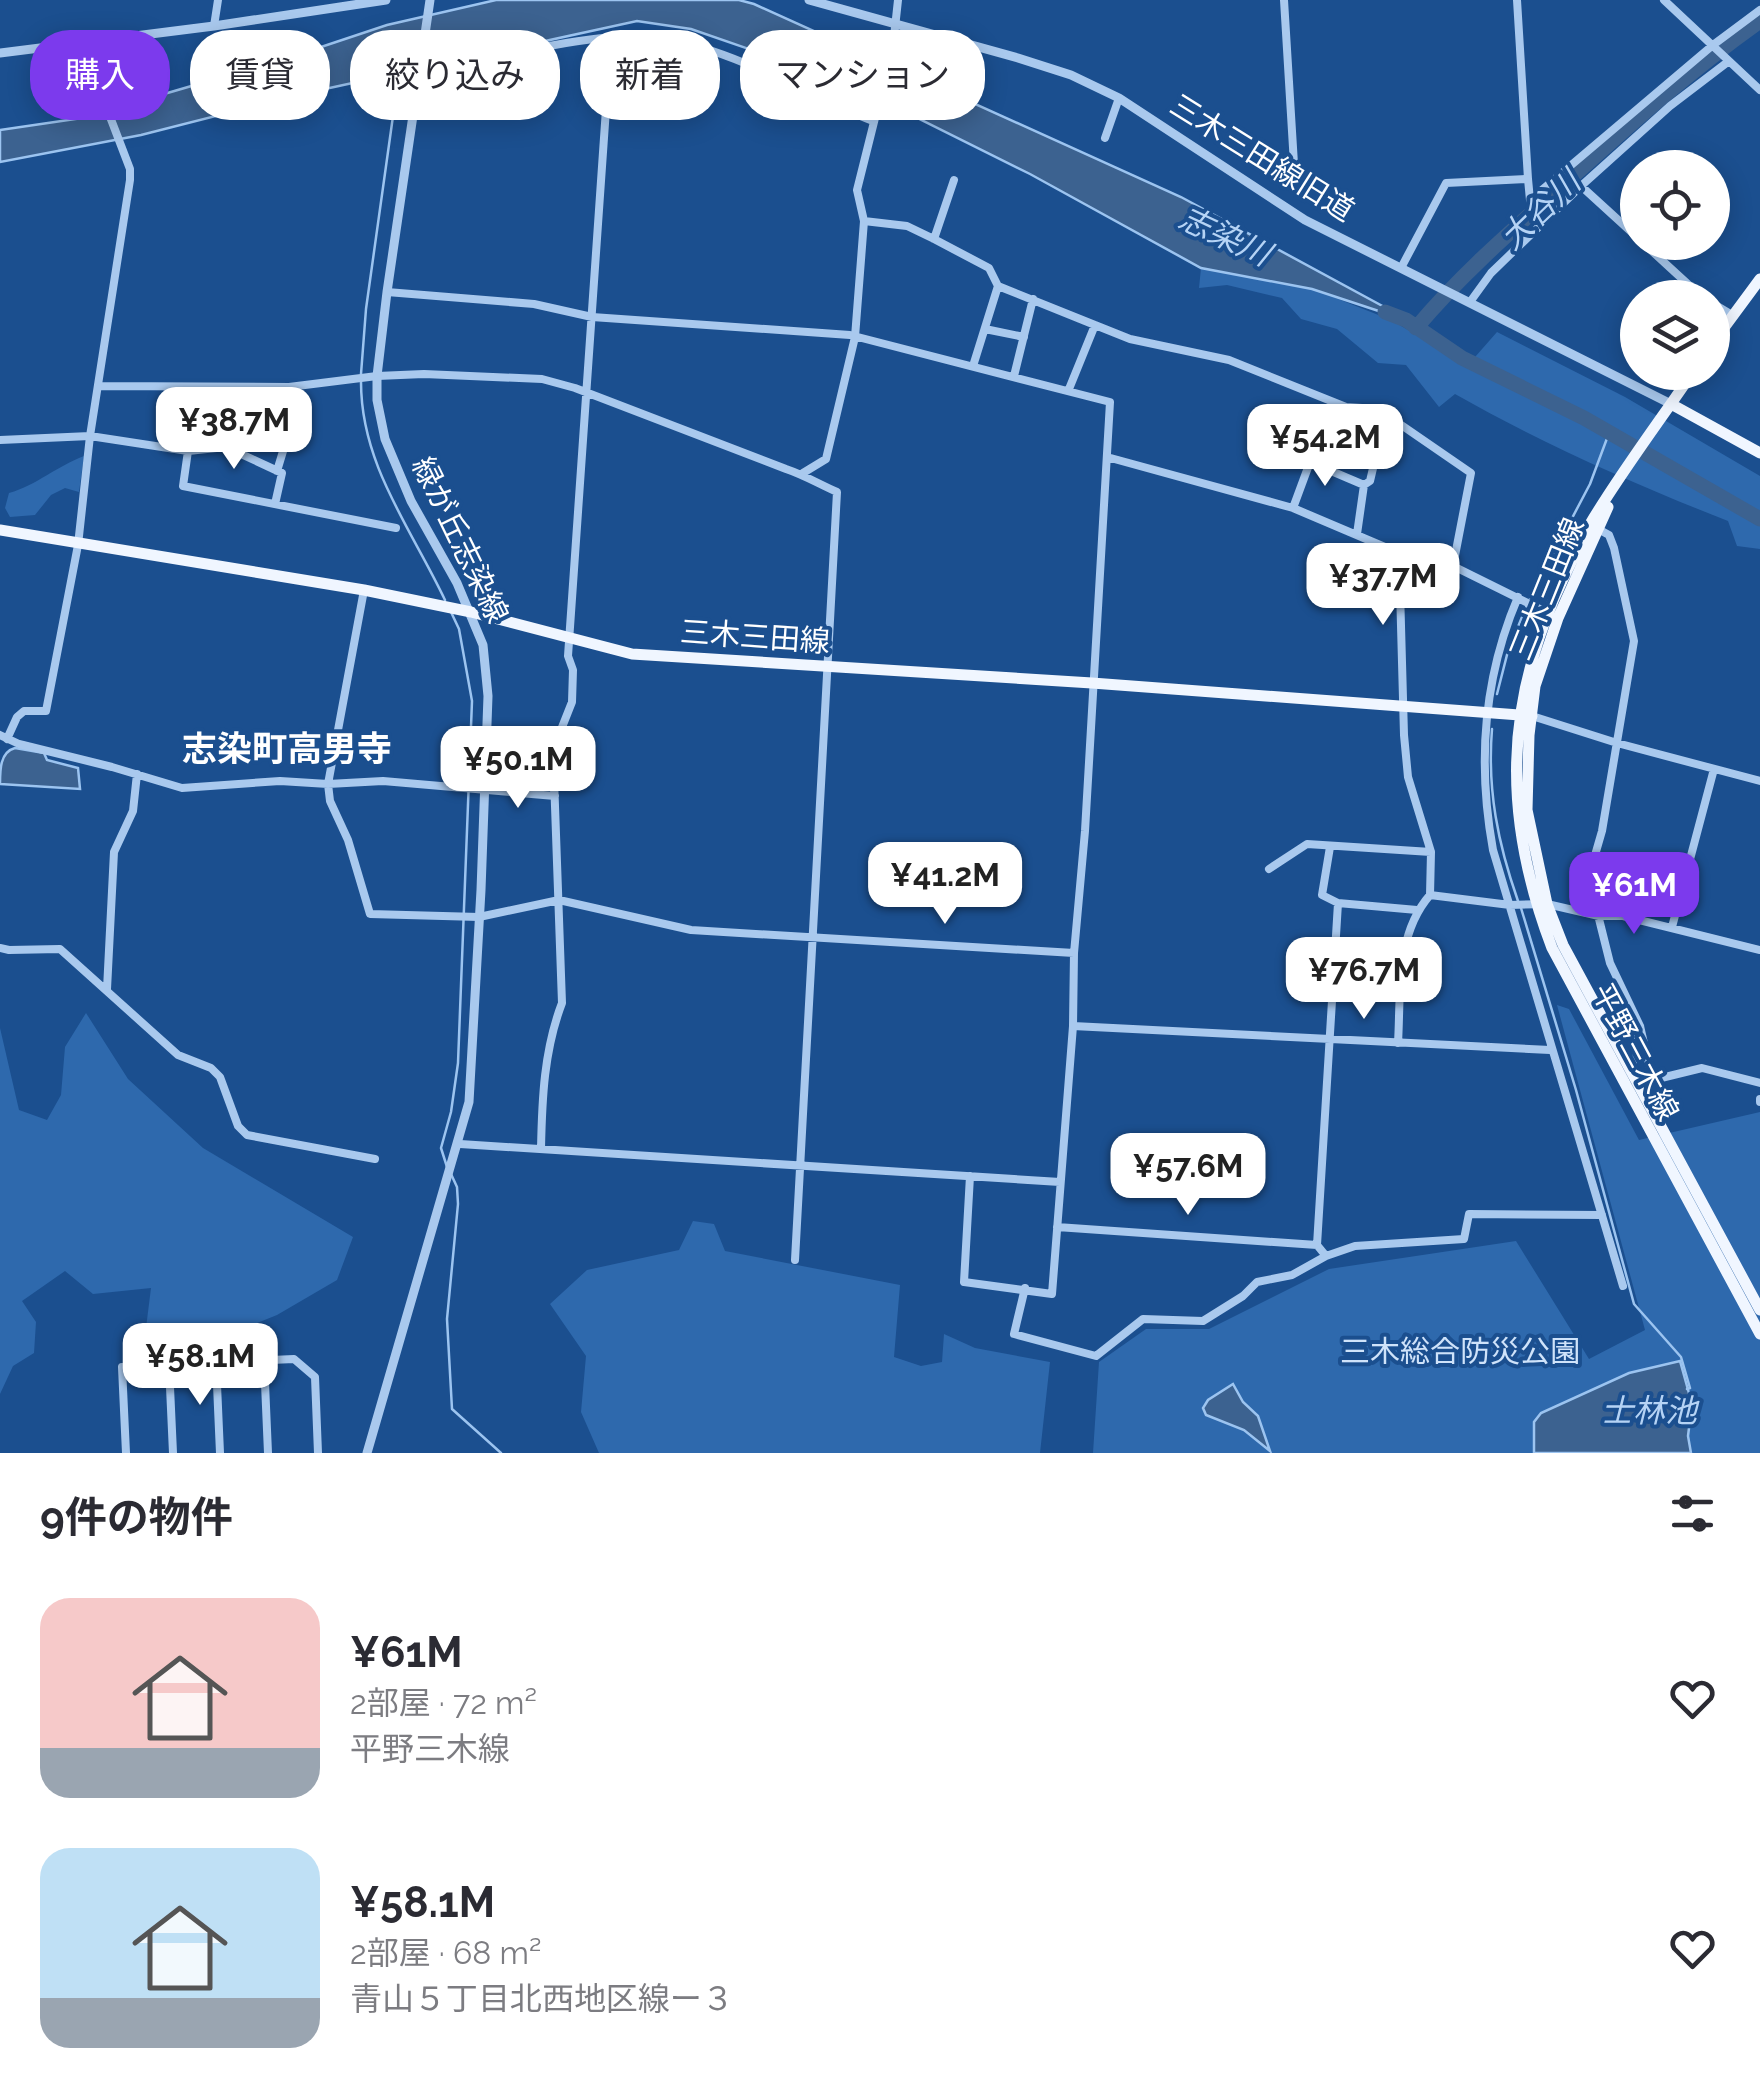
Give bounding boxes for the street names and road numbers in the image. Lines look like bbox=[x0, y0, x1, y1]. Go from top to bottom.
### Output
street label: 三木三田線旧道 bbox=[1164, 87, 1361, 228]
street label: 緑が丘志染線 bbox=[405, 451, 516, 628]
street label: 三木三田線 bbox=[1502, 513, 1591, 665]
street label: 三木三田線 bbox=[679, 614, 831, 659]
street label: 平野三木線 bbox=[1585, 977, 1686, 1126]

